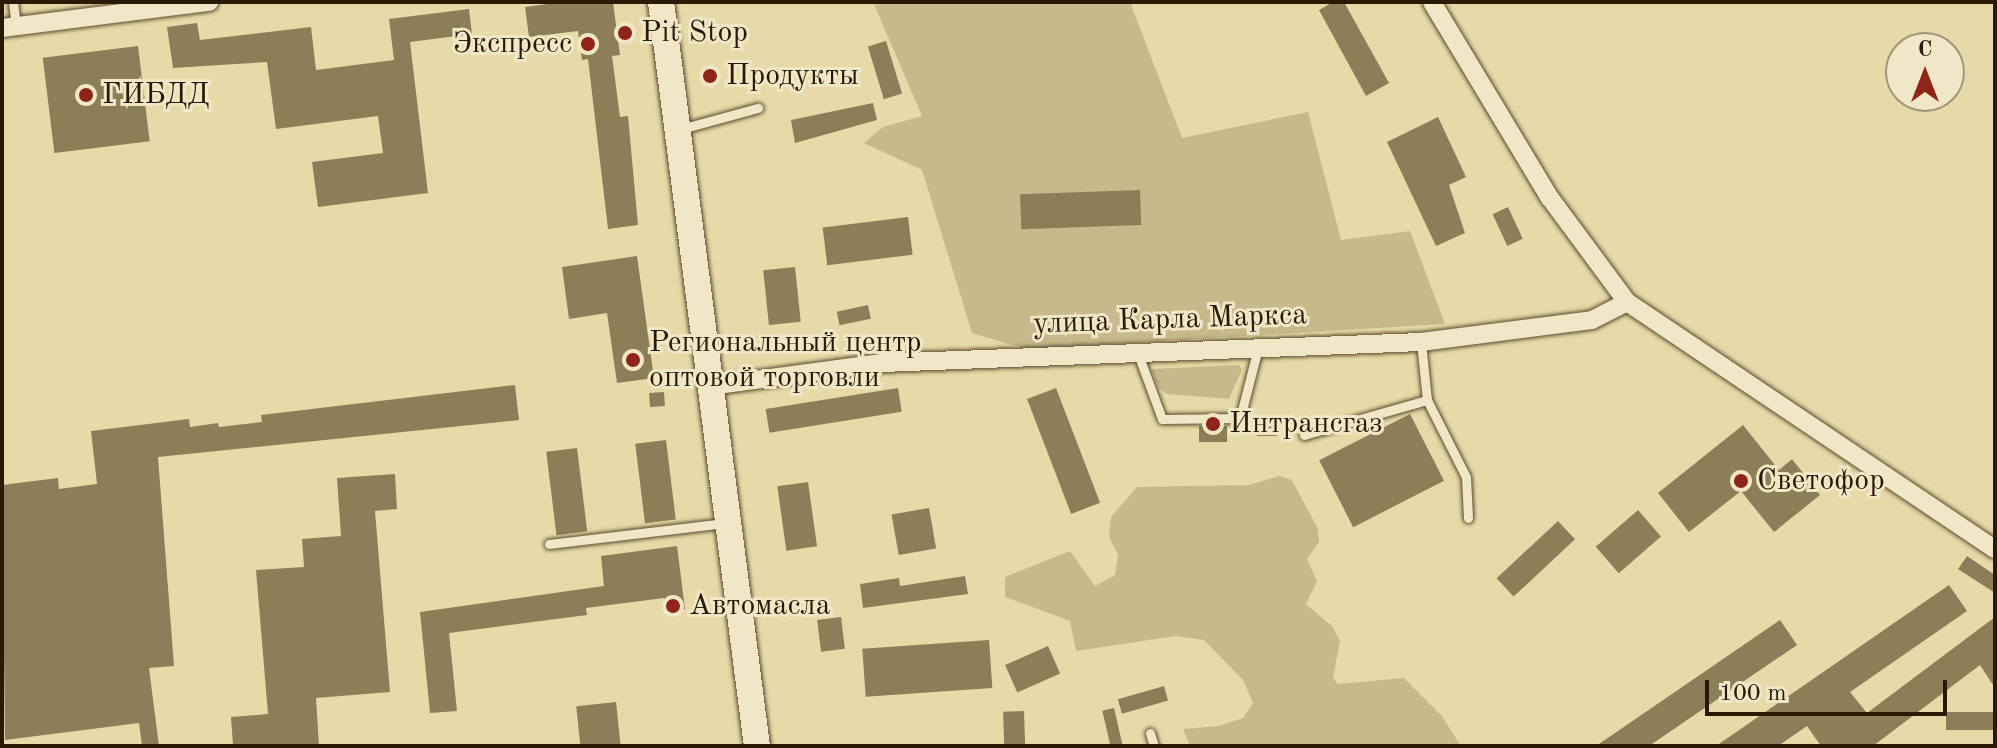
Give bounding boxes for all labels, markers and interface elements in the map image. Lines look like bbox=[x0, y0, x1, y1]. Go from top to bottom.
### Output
place label: Pit Stop bbox=[641, 15, 748, 51]
marker: Pit Stop bbox=[616, 24, 634, 42]
place label: Экспресс bbox=[453, 26, 572, 62]
north arrow bbox=[1885, 32, 1965, 112]
marker: Экспресс bbox=[579, 35, 597, 53]
text: С bbox=[1918, 39, 1932, 61]
place label: Продукты bbox=[726, 58, 859, 94]
marker: Продукты bbox=[701, 67, 719, 85]
place label: ГИБДД bbox=[102, 77, 210, 113]
marker: ГИБДД bbox=[77, 86, 95, 104]
street label: улица Карла Маркса bbox=[1032, 297, 1308, 343]
place label: Региональный центр оптовой торговли bbox=[649, 325, 922, 396]
marker: Региональный центр оптовой торговли bbox=[624, 351, 642, 369]
place label: Интрансгаз bbox=[1229, 406, 1383, 442]
marker: Интрансгаз bbox=[1204, 415, 1222, 433]
place label: Светофор bbox=[1757, 463, 1885, 499]
marker: Светофор bbox=[1732, 472, 1750, 490]
place label: Автомасла bbox=[689, 588, 830, 624]
marker: Автомасла bbox=[664, 597, 682, 615]
scale bar bbox=[1709, 664, 1951, 714]
text: 100 m bbox=[1719, 682, 1787, 706]

